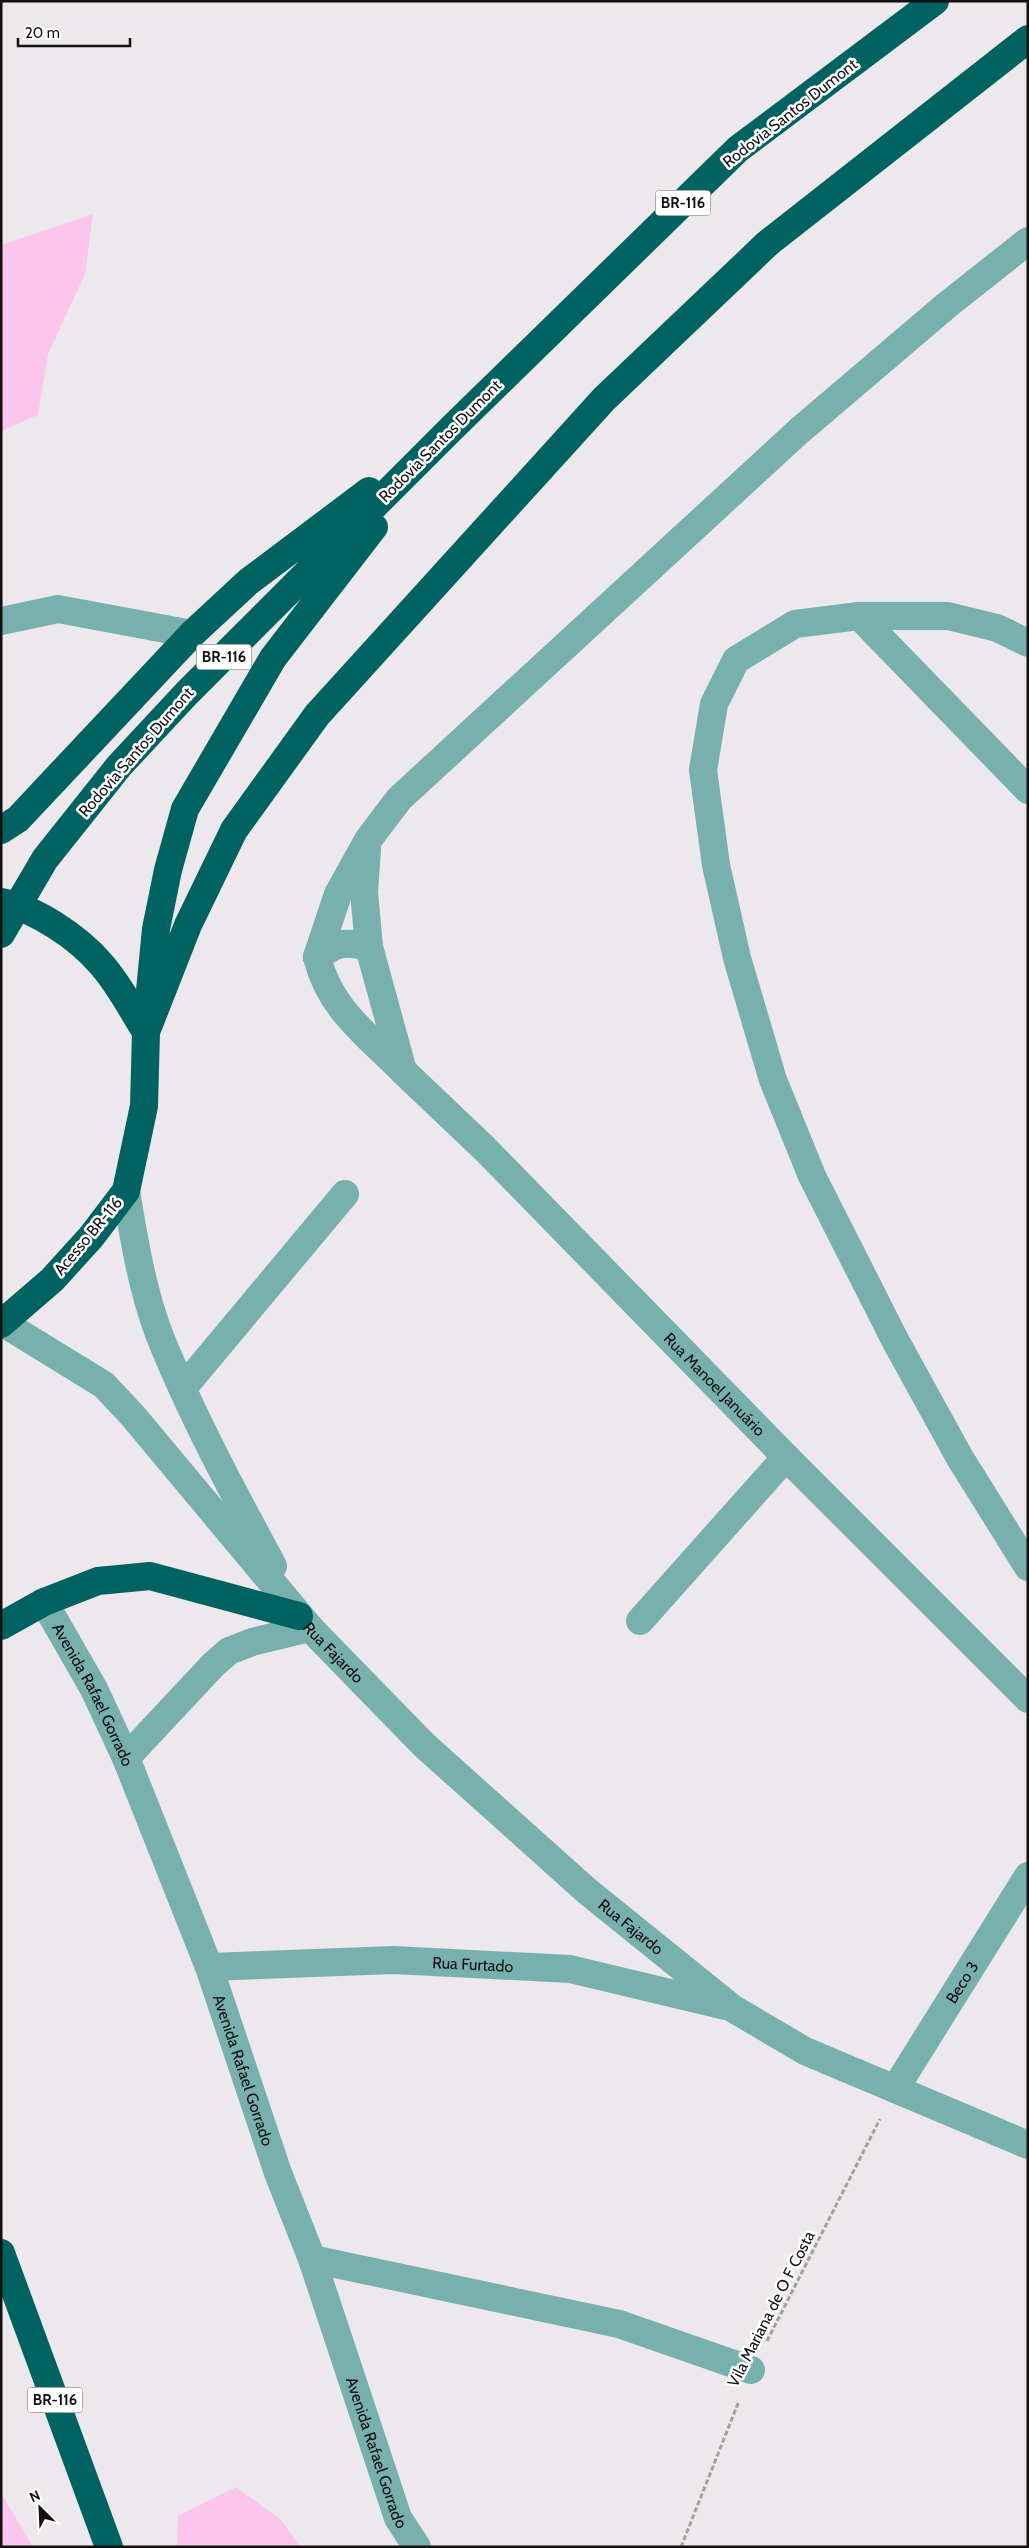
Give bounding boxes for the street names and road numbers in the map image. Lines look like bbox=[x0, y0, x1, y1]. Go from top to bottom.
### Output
street label: Rodovia Santos Dumont bbox=[719, 54, 861, 171]
road number: BR-116 bbox=[656, 190, 710, 216]
street label: Rodovia Santos Dumont bbox=[375, 375, 506, 506]
road number: BR-116 bbox=[196, 644, 252, 670]
street label: Rodovia Santos Dumont bbox=[75, 683, 198, 821]
street label: Acesso BR-116 bbox=[50, 1193, 126, 1279]
street label: Rua Manoel Januário bbox=[660, 1329, 770, 1440]
street label: Rua Fajardo bbox=[299, 1618, 368, 1687]
street label: Avenida Rafael Gorrado bbox=[49, 1620, 138, 1769]
street label: Rua Fajardo bbox=[595, 1895, 668, 1959]
street label: Rua Furtado bbox=[432, 1952, 514, 1976]
street label: Beco 3 bbox=[941, 1958, 982, 2007]
street label: Avenida Rafael Gorrado bbox=[209, 1992, 278, 2148]
street label: Vila Mariana de O F Costa bbox=[723, 2228, 819, 2390]
street label: Avenida Rafael Gorrado bbox=[342, 2374, 412, 2532]
road number: BR-116 bbox=[28, 2388, 82, 2412]

